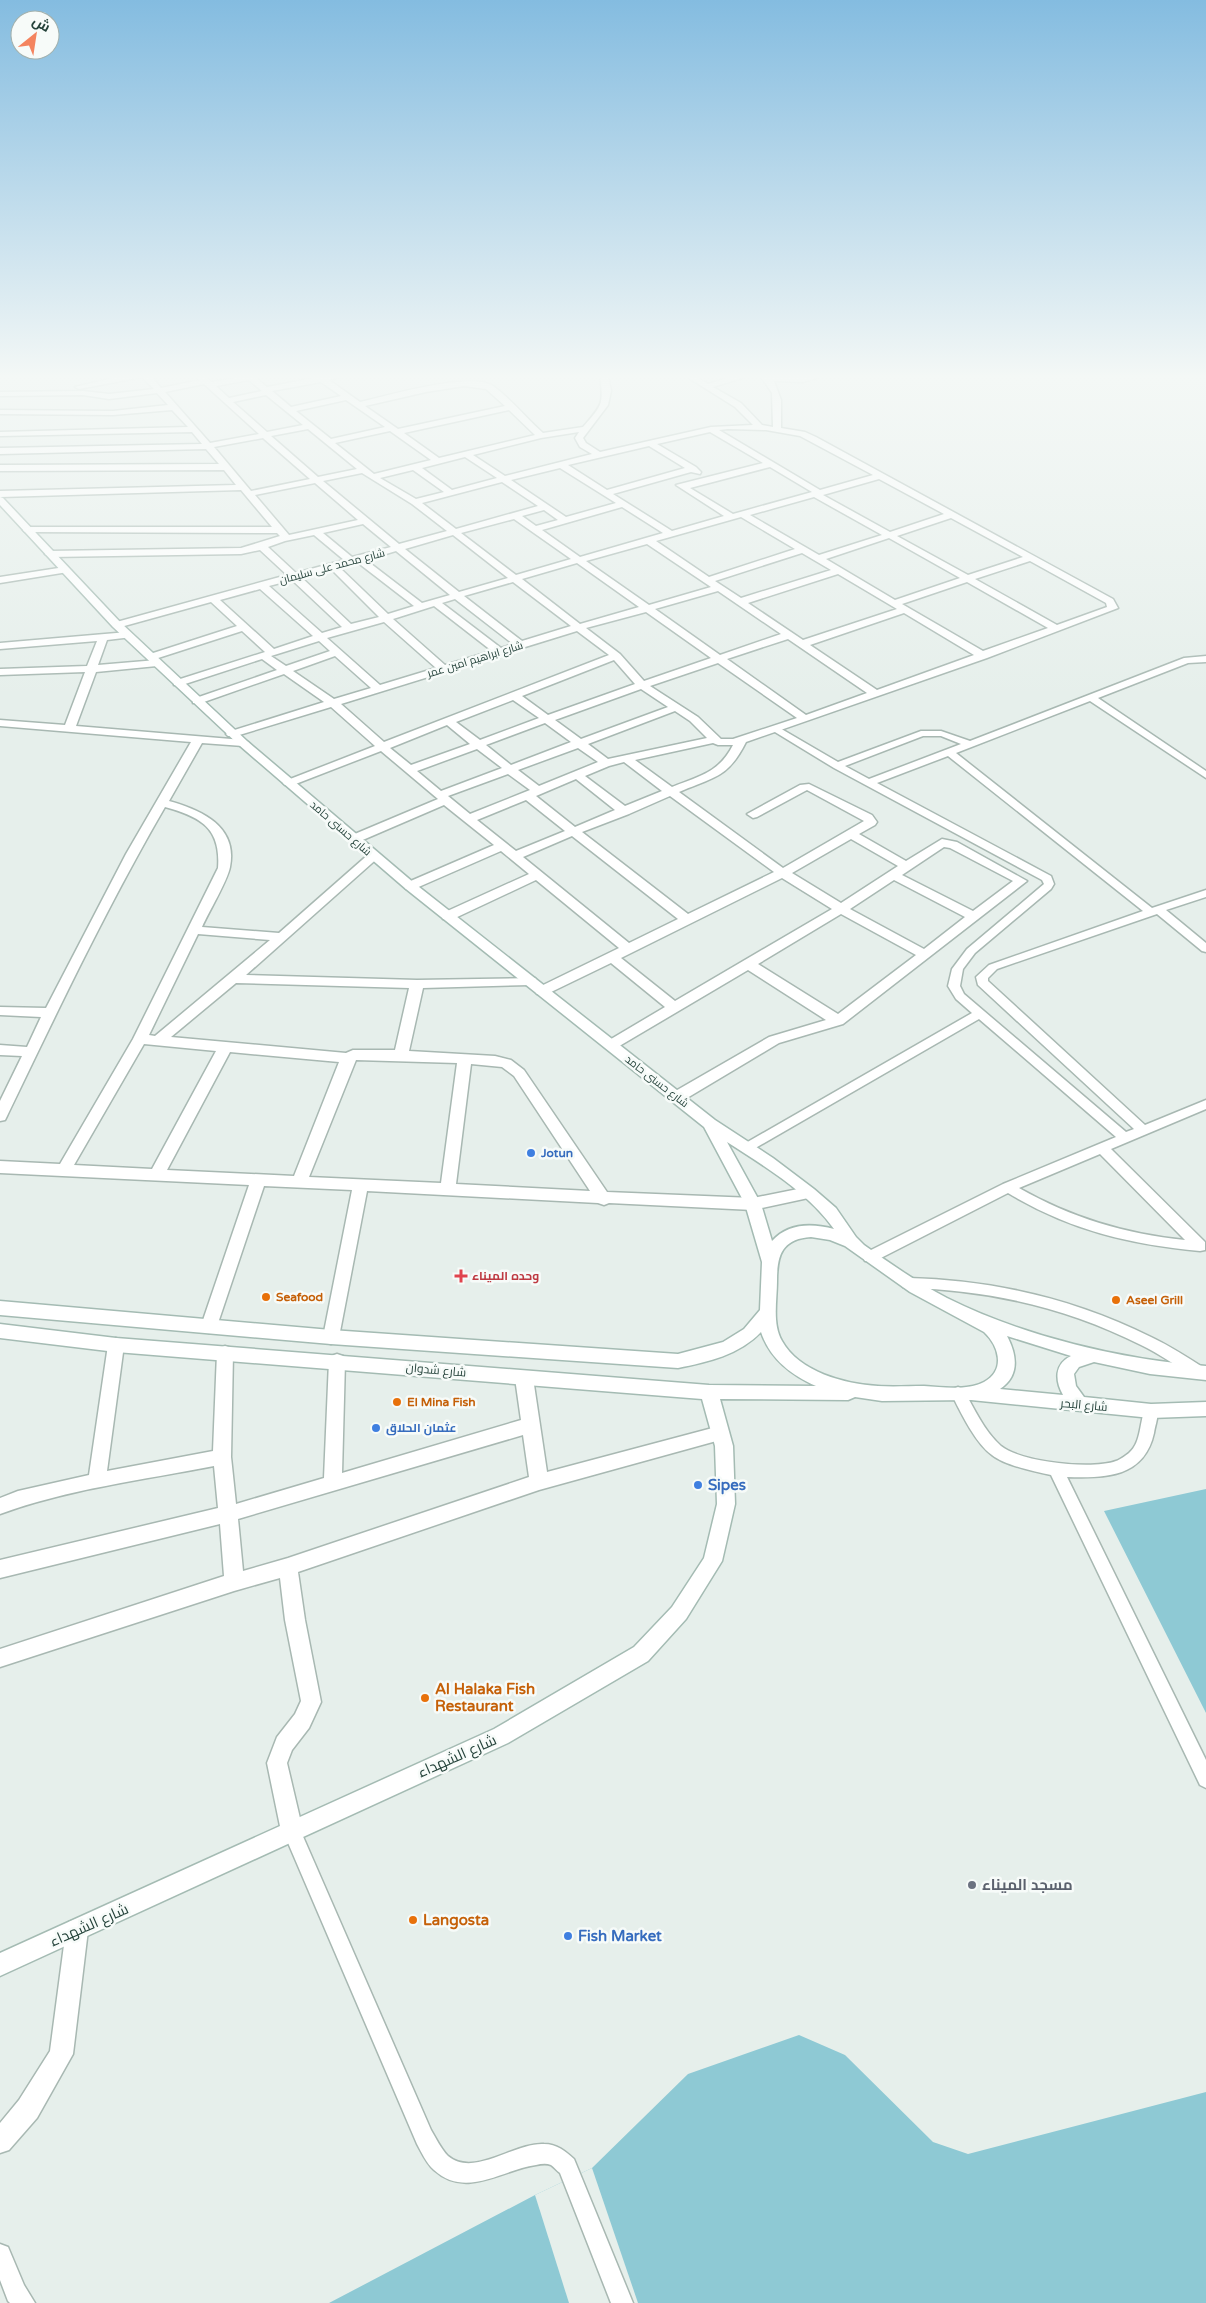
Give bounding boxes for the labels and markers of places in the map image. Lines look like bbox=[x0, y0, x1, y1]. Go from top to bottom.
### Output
place label: Jotun bbox=[540, 1146, 573, 1160]
marker: Jotun bbox=[525, 1147, 537, 1159]
marker: وحده الميناء bbox=[454, 1269, 468, 1283]
place label: وحده الميناء bbox=[472, 1269, 539, 1284]
place label: Seafood bbox=[276, 1290, 323, 1304]
marker: Seafood bbox=[260, 1291, 272, 1303]
place label: Aseel Grill bbox=[1126, 1293, 1183, 1307]
marker: Aseel Grill bbox=[1110, 1294, 1122, 1306]
place label: El Mina Fish bbox=[407, 1395, 476, 1409]
marker: El Mina Fish bbox=[391, 1396, 403, 1408]
place label: عثمان الحلاق bbox=[386, 1421, 457, 1436]
marker: عثمان الحلاق bbox=[370, 1422, 382, 1434]
place label: Sipes bbox=[708, 1476, 746, 1495]
marker: Sipes bbox=[692, 1479, 704, 1491]
place label: Al Halaka Fish Restaurant bbox=[435, 1680, 535, 1715]
marker: Al Halaka Fish Restaurant bbox=[419, 1692, 431, 1704]
place label: مسجد الميناء bbox=[982, 1876, 1073, 1894]
marker: مسجد الميناء bbox=[966, 1879, 978, 1891]
place label: Langosta bbox=[423, 1911, 489, 1930]
marker: Langosta bbox=[407, 1914, 419, 1926]
place label: Fish Market bbox=[578, 1927, 662, 1945]
marker: Fish Market bbox=[562, 1930, 574, 1942]

